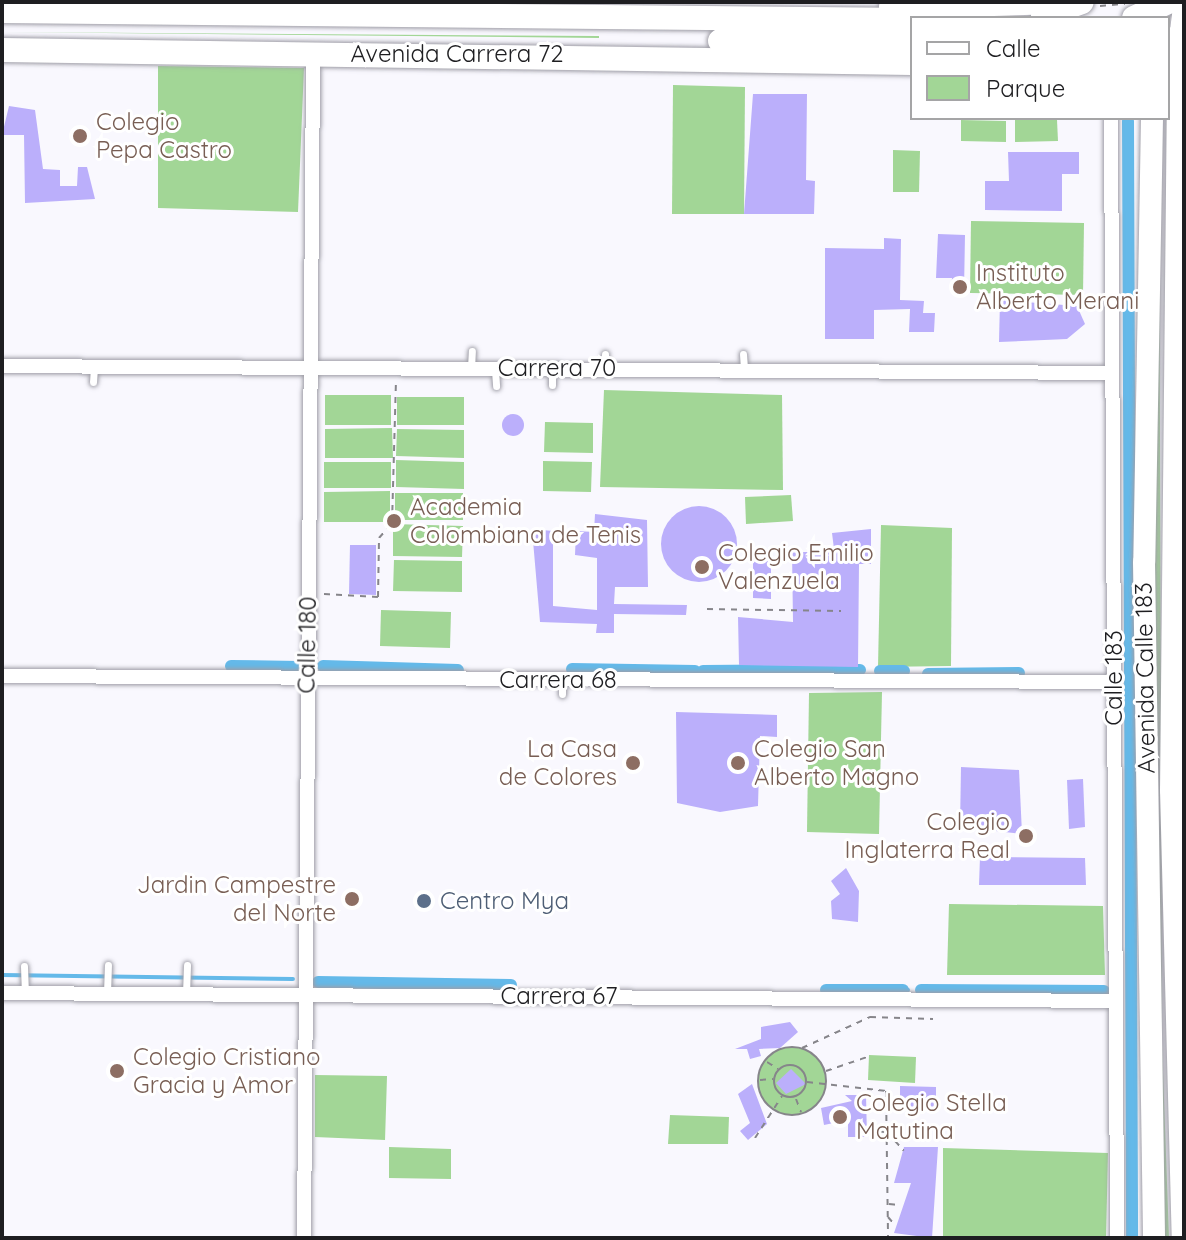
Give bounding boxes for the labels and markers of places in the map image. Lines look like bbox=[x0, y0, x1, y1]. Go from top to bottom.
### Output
place label: Colegio Pepa Castro bbox=[96, 108, 232, 164]
marker: Colegio Pepa Castro bbox=[71, 127, 89, 145]
place label: Instituto Alberto Merani bbox=[976, 259, 1139, 315]
marker: Instituto Alberto Merani bbox=[951, 278, 969, 296]
place label: Academia Colombiana de Tenis bbox=[410, 493, 641, 549]
marker: Academia Colombiana de Tenis bbox=[385, 512, 403, 530]
place label: Colegio Emilio Valenzuela bbox=[718, 539, 874, 595]
marker: Colegio Emilio Valenzuela bbox=[693, 558, 711, 576]
place label: La Casa de Colores bbox=[499, 735, 617, 791]
place label: Colegio San Alberto Magno bbox=[754, 735, 919, 791]
marker: La Casa de Colores bbox=[624, 754, 642, 772]
marker: Colegio San Alberto Magno bbox=[729, 754, 747, 772]
place label: Colegio Inglaterra Real bbox=[845, 808, 1010, 864]
marker: Colegio Inglaterra Real bbox=[1017, 827, 1035, 845]
place label: Jardin Campestre del Norte bbox=[137, 871, 336, 927]
place label: Centro Mya bbox=[440, 887, 569, 915]
marker: Jardin Campestre del Norte bbox=[343, 890, 361, 908]
marker: Centro Mya bbox=[415, 892, 433, 910]
place label: Colegio Cristiano Gracia y Amor bbox=[133, 1043, 321, 1099]
marker: Colegio Cristiano Gracia y Amor bbox=[108, 1062, 126, 1080]
place label: Colegio Stella Matutina bbox=[856, 1089, 1007, 1145]
marker: Colegio Stella Matutina bbox=[831, 1108, 849, 1126]

